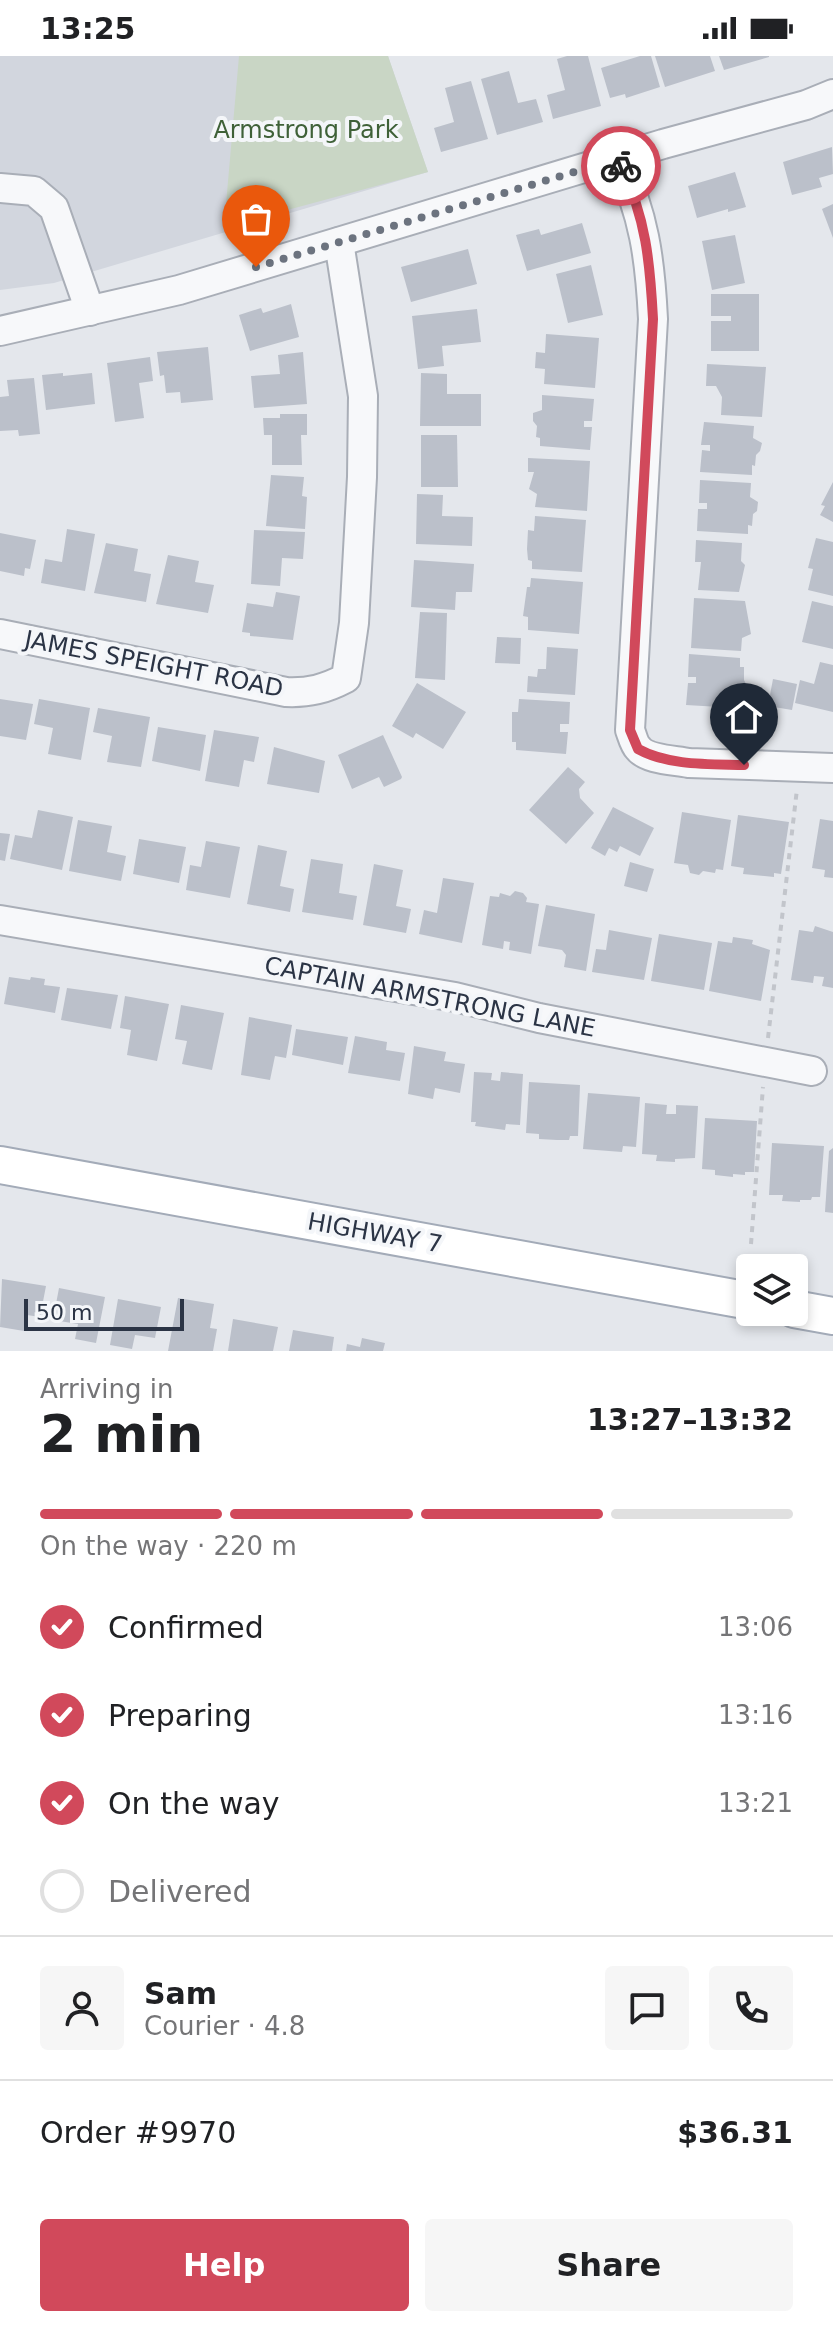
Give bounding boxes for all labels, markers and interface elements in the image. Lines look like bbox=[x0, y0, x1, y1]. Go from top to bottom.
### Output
text: 13:25 bbox=[40, 11, 136, 46]
park label: Armstrong Park bbox=[213, 116, 399, 144]
courier bbox=[581, 126, 661, 206]
icon: bike bbox=[599, 144, 643, 188]
pin bbox=[222, 185, 290, 267]
icon: bag bbox=[234, 197, 278, 241]
street label: JAMES SPEIGHT ROAD bbox=[20, 625, 286, 703]
pin bbox=[710, 683, 778, 765]
icon: home bbox=[722, 695, 766, 739]
street label: CAPTAIN ARMSTRONG LANE bbox=[262, 951, 598, 1043]
street label: HIGHWAY 7 bbox=[305, 1207, 445, 1259]
map controls bbox=[736, 1254, 808, 1326]
button: layers bbox=[736, 1254, 808, 1326]
scale bar bbox=[24, 1295, 184, 1331]
text: 50 m bbox=[36, 1300, 92, 1325]
text: Arriving in bbox=[40, 1374, 174, 1404]
text: 13:27–13:32 bbox=[587, 1402, 793, 1437]
text: 2 min bbox=[40, 1404, 203, 1464]
text: On the way · 220 m bbox=[40, 1531, 297, 1561]
icon: check bbox=[40, 1605, 84, 1649]
text: Confirmed bbox=[108, 1610, 264, 1645]
text: 13:06 bbox=[718, 1612, 793, 1642]
icon: check bbox=[40, 1693, 84, 1737]
text: Preparing bbox=[108, 1698, 252, 1733]
text: 13:16 bbox=[718, 1700, 793, 1730]
icon: check bbox=[40, 1781, 84, 1825]
text: On the way bbox=[108, 1786, 280, 1821]
text: 13:21 bbox=[718, 1788, 793, 1818]
text: Delivered bbox=[108, 1874, 252, 1909]
button: person bbox=[40, 1966, 124, 2050]
button: chat bbox=[605, 1966, 689, 2050]
button: phone bbox=[709, 1966, 793, 2050]
text: Sam bbox=[144, 1976, 217, 2011]
text: Courier · 4.8 bbox=[144, 2011, 305, 2041]
text: Order #9970 bbox=[40, 2115, 236, 2150]
text: $36.31 bbox=[677, 2115, 793, 2150]
button: Help bbox=[40, 2219, 409, 2311]
button: Share bbox=[425, 2219, 793, 2311]

